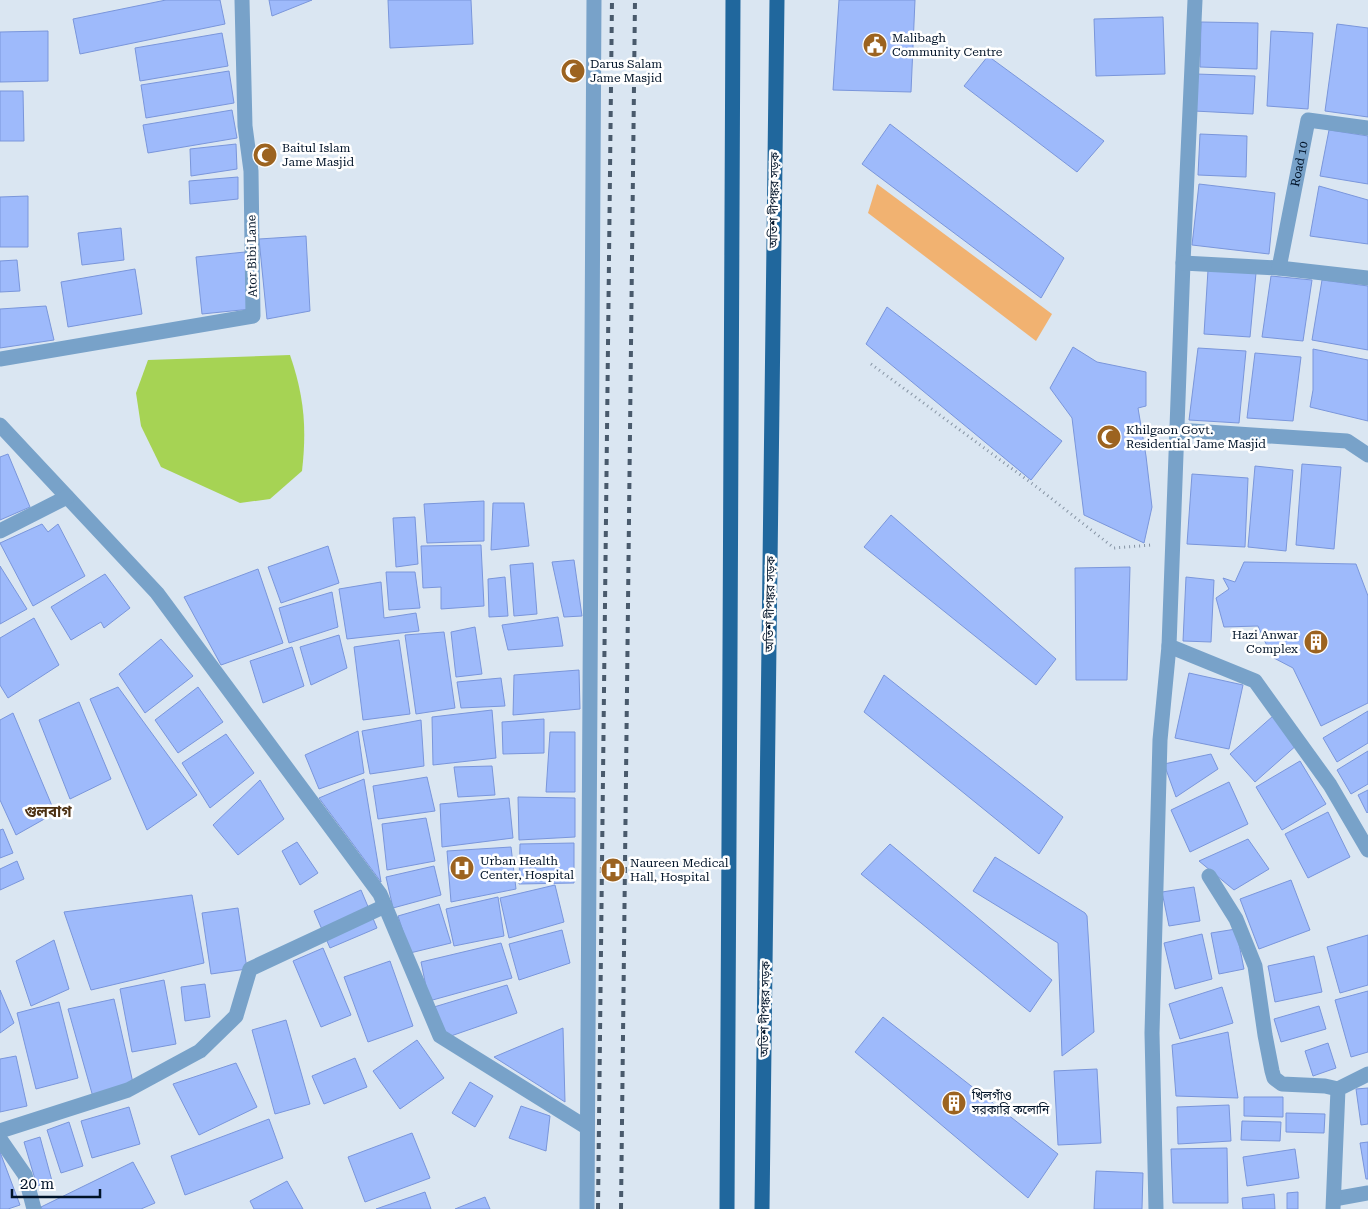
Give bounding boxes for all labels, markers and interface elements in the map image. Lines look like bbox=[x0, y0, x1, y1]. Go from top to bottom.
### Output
place label: Malibagh Community Centre bbox=[892, 31, 1003, 59]
public building icon: Malibagh Community Centre bbox=[862, 32, 888, 58]
place label: Darus Salam Jame Masjid bbox=[590, 57, 662, 85]
mosque icon: Darus Salam Jame Masjid bbox=[560, 58, 586, 84]
street label: Road 10 bbox=[1288, 140, 1311, 188]
place label: Baitul Islam Jame Masjid bbox=[282, 141, 354, 169]
mosque icon: Baitul Islam Jame Masjid bbox=[252, 142, 278, 168]
street label: অতিশ দীপঙ্কর সড়ক bbox=[765, 151, 782, 249]
street label: Ator Bibi Lane bbox=[244, 214, 260, 298]
place label: Khilgaon Govt. Residential Jame Masjid bbox=[1126, 423, 1266, 451]
mosque icon: Khilgaon Govt. Residential Jame Masjid bbox=[1096, 424, 1122, 450]
street label: অতিশ দীপঙ্কর সড়ক bbox=[761, 555, 778, 653]
place label: Hazi Anwar Complex bbox=[1232, 628, 1298, 656]
building icon: Hazi Anwar Complex bbox=[1303, 629, 1329, 655]
district label: গুলবাগ bbox=[24, 803, 72, 821]
place label: Urban Health Center, Hospital bbox=[480, 854, 574, 882]
hospital icon: Urban Health Center, Hospital bbox=[449, 855, 475, 881]
place label: Naureen Medical Hall, Hospital bbox=[630, 856, 729, 884]
hospital icon: Naureen Medical Hall, Hospital bbox=[600, 857, 626, 883]
street label: অতিশ দীপঙ্কর সড়ক bbox=[756, 960, 773, 1058]
place label: খিলগাঁও সরকারি কলোনি bbox=[971, 1088, 1050, 1117]
building icon: খিলগাঁও সরকারি কলোনি bbox=[941, 1090, 967, 1116]
scale bar bbox=[12, 1166, 100, 1198]
text: 20 m bbox=[20, 1175, 55, 1193]

